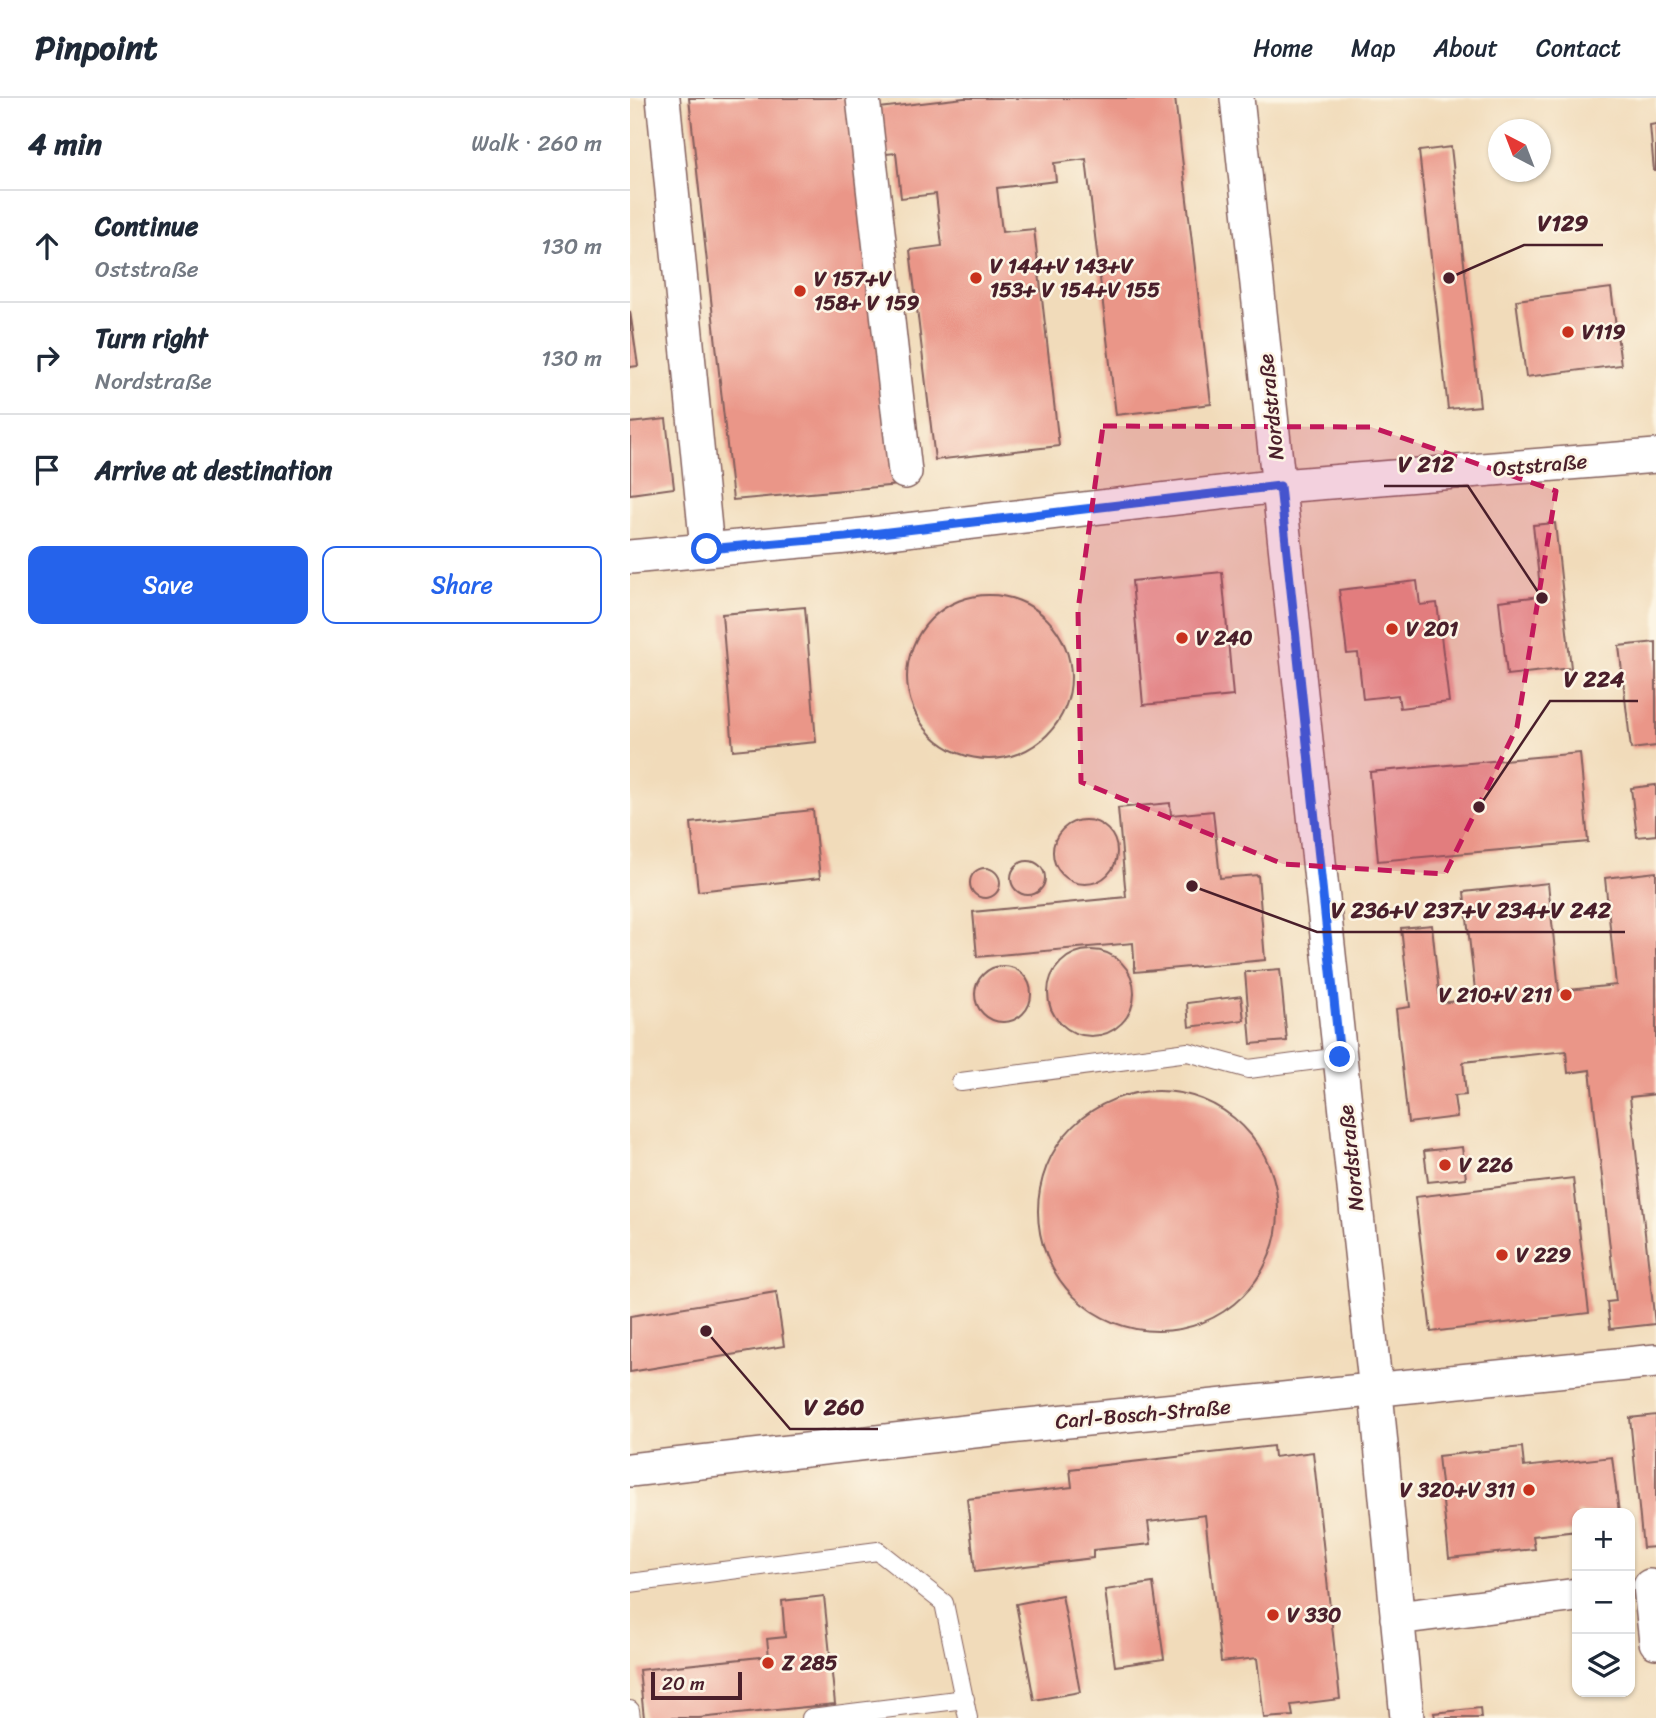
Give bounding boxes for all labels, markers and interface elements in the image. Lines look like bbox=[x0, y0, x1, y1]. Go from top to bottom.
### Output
text: Pinpoint bbox=[35, 19, 158, 77]
text: Home bbox=[1253, 27, 1313, 69]
text: Map bbox=[1351, 27, 1395, 69]
text: About bbox=[1433, 27, 1498, 69]
text: Contact bbox=[1536, 27, 1621, 69]
text: 4 min bbox=[28, 117, 102, 171]
north arrow bbox=[1488, 119, 1551, 182]
text: Walk · 260 m bbox=[471, 123, 602, 164]
callout: V129 bbox=[1524, 201, 1603, 245]
text: Continue bbox=[95, 203, 198, 249]
text: V129 bbox=[1538, 203, 1588, 244]
text: 130 m bbox=[541, 226, 602, 267]
icon: ahead bbox=[28, 227, 66, 265]
place label: V 144+V 143+V 153+ V 154+V 155 bbox=[990, 247, 1160, 309]
text: Oststraße bbox=[95, 249, 199, 290]
place label: V 157+V 158+ V 159 bbox=[814, 260, 920, 322]
marker: V 144+V 143+V 153+ V 154+V 155 bbox=[968, 270, 984, 286]
marker: V 157+V 158+ V 159 bbox=[792, 283, 808, 299]
place label: V119 bbox=[1582, 313, 1625, 351]
text: Turn right bbox=[95, 315, 208, 361]
marker: V119 bbox=[1560, 324, 1576, 340]
text: 130 m bbox=[541, 338, 602, 379]
icon: right bbox=[28, 339, 66, 377]
street label: Nordstraße bbox=[1247, 352, 1295, 462]
text: Nordstraße bbox=[95, 361, 212, 402]
callout: V 212 bbox=[1384, 442, 1468, 486]
street label: Oststraße bbox=[1491, 442, 1589, 488]
text: V 212 bbox=[1398, 444, 1455, 485]
text: Arrive at destination bbox=[95, 447, 332, 493]
icon: arrive bbox=[28, 451, 66, 489]
route start bbox=[691, 533, 722, 564]
button: Save bbox=[28, 546, 308, 624]
button: Share bbox=[322, 546, 602, 624]
place label: V 201 bbox=[1406, 610, 1458, 648]
place label: V 240 bbox=[1196, 619, 1252, 657]
marker: V 201 bbox=[1384, 621, 1400, 637]
marker: V 240 bbox=[1174, 630, 1190, 646]
callout: V 224 bbox=[1550, 657, 1638, 701]
text: V 224 bbox=[1564, 659, 1625, 700]
callout: V 236+V 237+V 234+V 242 bbox=[1317, 888, 1625, 932]
text: V 236+V 237+V 234+V 242 bbox=[1331, 890, 1612, 931]
place label: V 210+V 211 bbox=[1439, 976, 1552, 1014]
marker: V 210+V 211 bbox=[1558, 987, 1574, 1003]
route end bbox=[1324, 1041, 1355, 1072]
street label: Nordstraße bbox=[1327, 1103, 1375, 1213]
place label: V 226 bbox=[1459, 1146, 1513, 1184]
marker: V 226 bbox=[1437, 1157, 1453, 1173]
place label: V 229 bbox=[1516, 1236, 1571, 1274]
marker: V 229 bbox=[1494, 1247, 1510, 1263]
callout: V 260 bbox=[790, 1385, 878, 1429]
text: V 260 bbox=[804, 1387, 865, 1428]
street label: Carl-Bosch-Straße bbox=[1054, 1387, 1233, 1441]
place label: V 320+V 311 bbox=[1400, 1471, 1515, 1509]
marker: V 320+V 311 bbox=[1521, 1482, 1537, 1498]
map controls bbox=[1572, 1508, 1635, 1697]
button: + bbox=[1572, 1508, 1635, 1571]
button: − bbox=[1572, 1571, 1635, 1634]
place label: V 330 bbox=[1287, 1596, 1341, 1634]
marker: V 330 bbox=[1265, 1607, 1281, 1623]
button: layers bbox=[1572, 1634, 1635, 1697]
place label: Z 285 bbox=[781, 1644, 838, 1682]
marker: Z 285 bbox=[760, 1655, 776, 1671]
text: 20 m bbox=[662, 1667, 705, 1700]
scale bar bbox=[651, 1669, 742, 1701]

